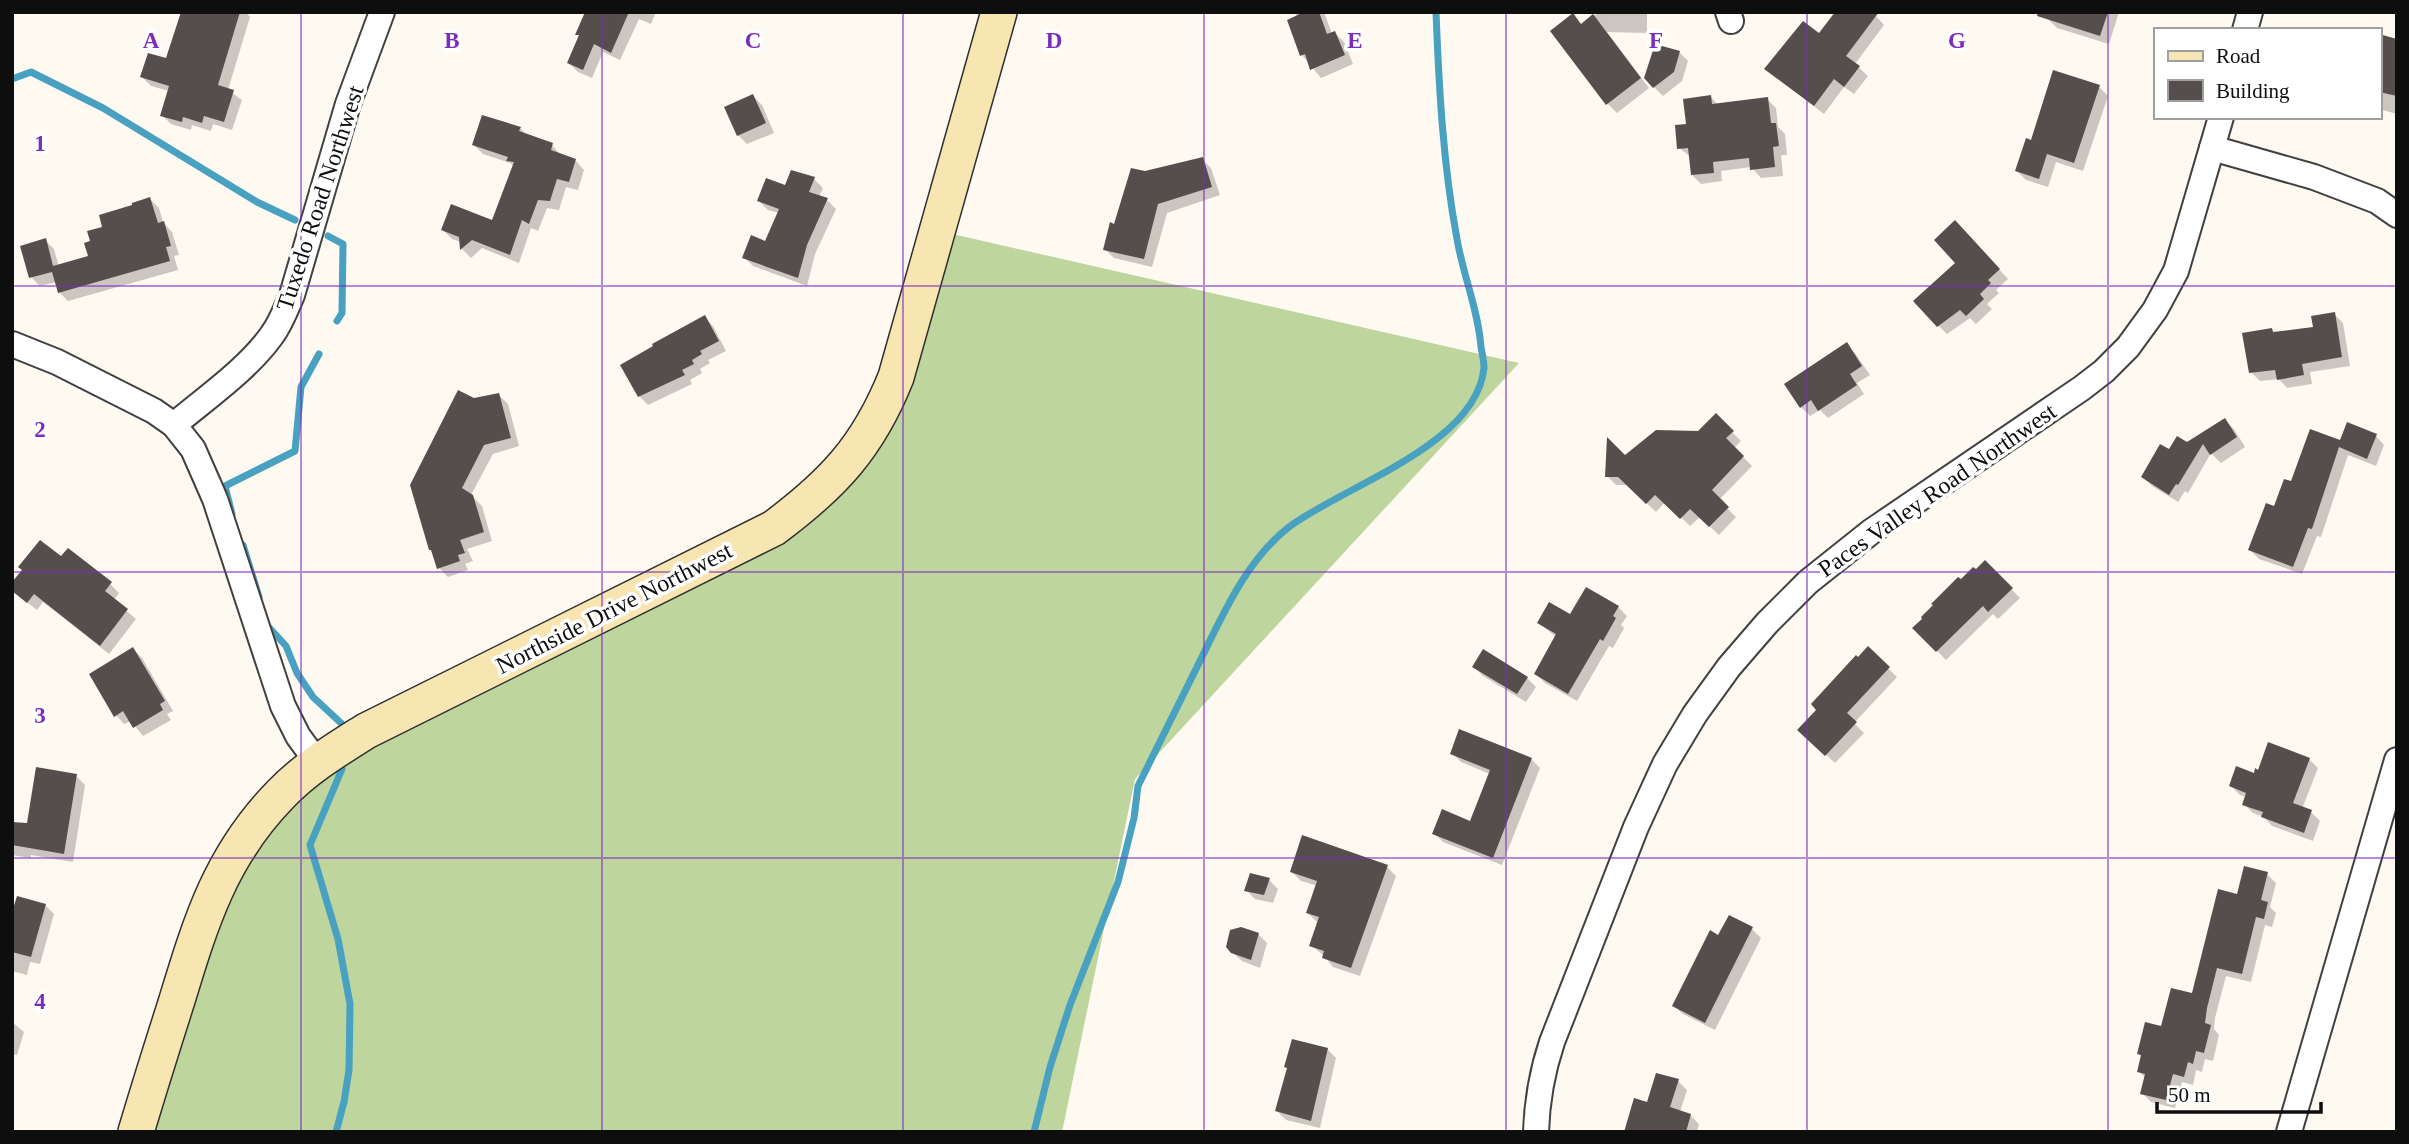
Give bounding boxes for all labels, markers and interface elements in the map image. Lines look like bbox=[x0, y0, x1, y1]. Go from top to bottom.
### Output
text: A bbox=[143, 28, 160, 53]
text: B bbox=[444, 28, 460, 53]
text: C bbox=[745, 28, 761, 53]
text: D bbox=[1046, 28, 1062, 53]
text: E bbox=[1347, 28, 1363, 53]
text: F bbox=[1649, 28, 1663, 53]
text: G bbox=[1948, 28, 1966, 53]
legend bbox=[2154, 28, 2381, 119]
text: Road bbox=[2216, 44, 2261, 68]
text: Building bbox=[2216, 79, 2290, 103]
street label: Tuxedo Road Northwest bbox=[271, 82, 369, 314]
text: 1 bbox=[34, 131, 46, 156]
street label: Paces Valley Road Northwest bbox=[1813, 398, 2061, 582]
text: 2 bbox=[34, 417, 46, 442]
street label: Northside Drive Northwest bbox=[492, 537, 737, 679]
text: 3 bbox=[34, 703, 46, 728]
text: 4 bbox=[34, 989, 46, 1014]
scale bar bbox=[2157, 1070, 2322, 1114]
text: 50 m bbox=[2168, 1083, 2211, 1107]

